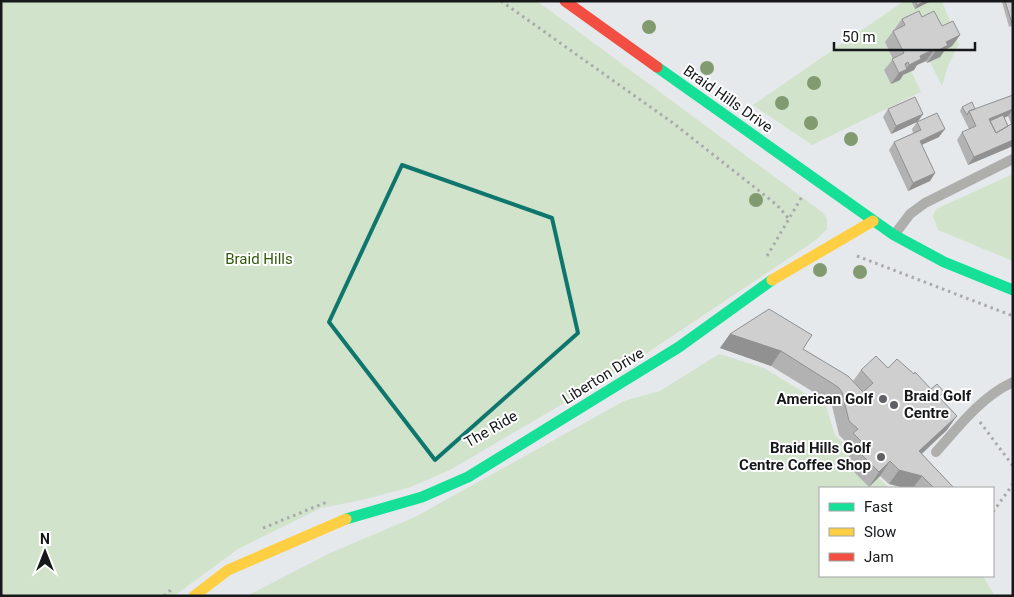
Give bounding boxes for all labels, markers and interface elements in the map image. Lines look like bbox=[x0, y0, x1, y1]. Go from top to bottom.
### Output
scale bar bbox=[834, 20, 975, 52]
text: 50 m bbox=[842, 28, 876, 46]
street label: Braid Hills Drive bbox=[680, 62, 776, 136]
park label: Braid Hills bbox=[225, 250, 293, 268]
street label: Liberton Drive bbox=[559, 344, 647, 408]
place label: Braid Golf Centre bbox=[904, 387, 972, 422]
place label: American Golf bbox=[777, 390, 874, 408]
marker: American Golf bbox=[877, 393, 889, 405]
marker: Braid Golf Centre bbox=[888, 399, 900, 411]
street label: The Ride bbox=[461, 407, 521, 451]
place label: Braid Hills Golf Centre Coffee Shop bbox=[739, 439, 872, 474]
marker: Braid Hills Golf Centre Coffee Shop bbox=[875, 451, 887, 463]
legend bbox=[819, 487, 994, 577]
text: Fast bbox=[864, 498, 893, 516]
text: Slow bbox=[864, 523, 896, 541]
north arrow bbox=[20, 527, 70, 577]
text: N bbox=[40, 531, 50, 547]
text: Jam bbox=[864, 548, 894, 566]

